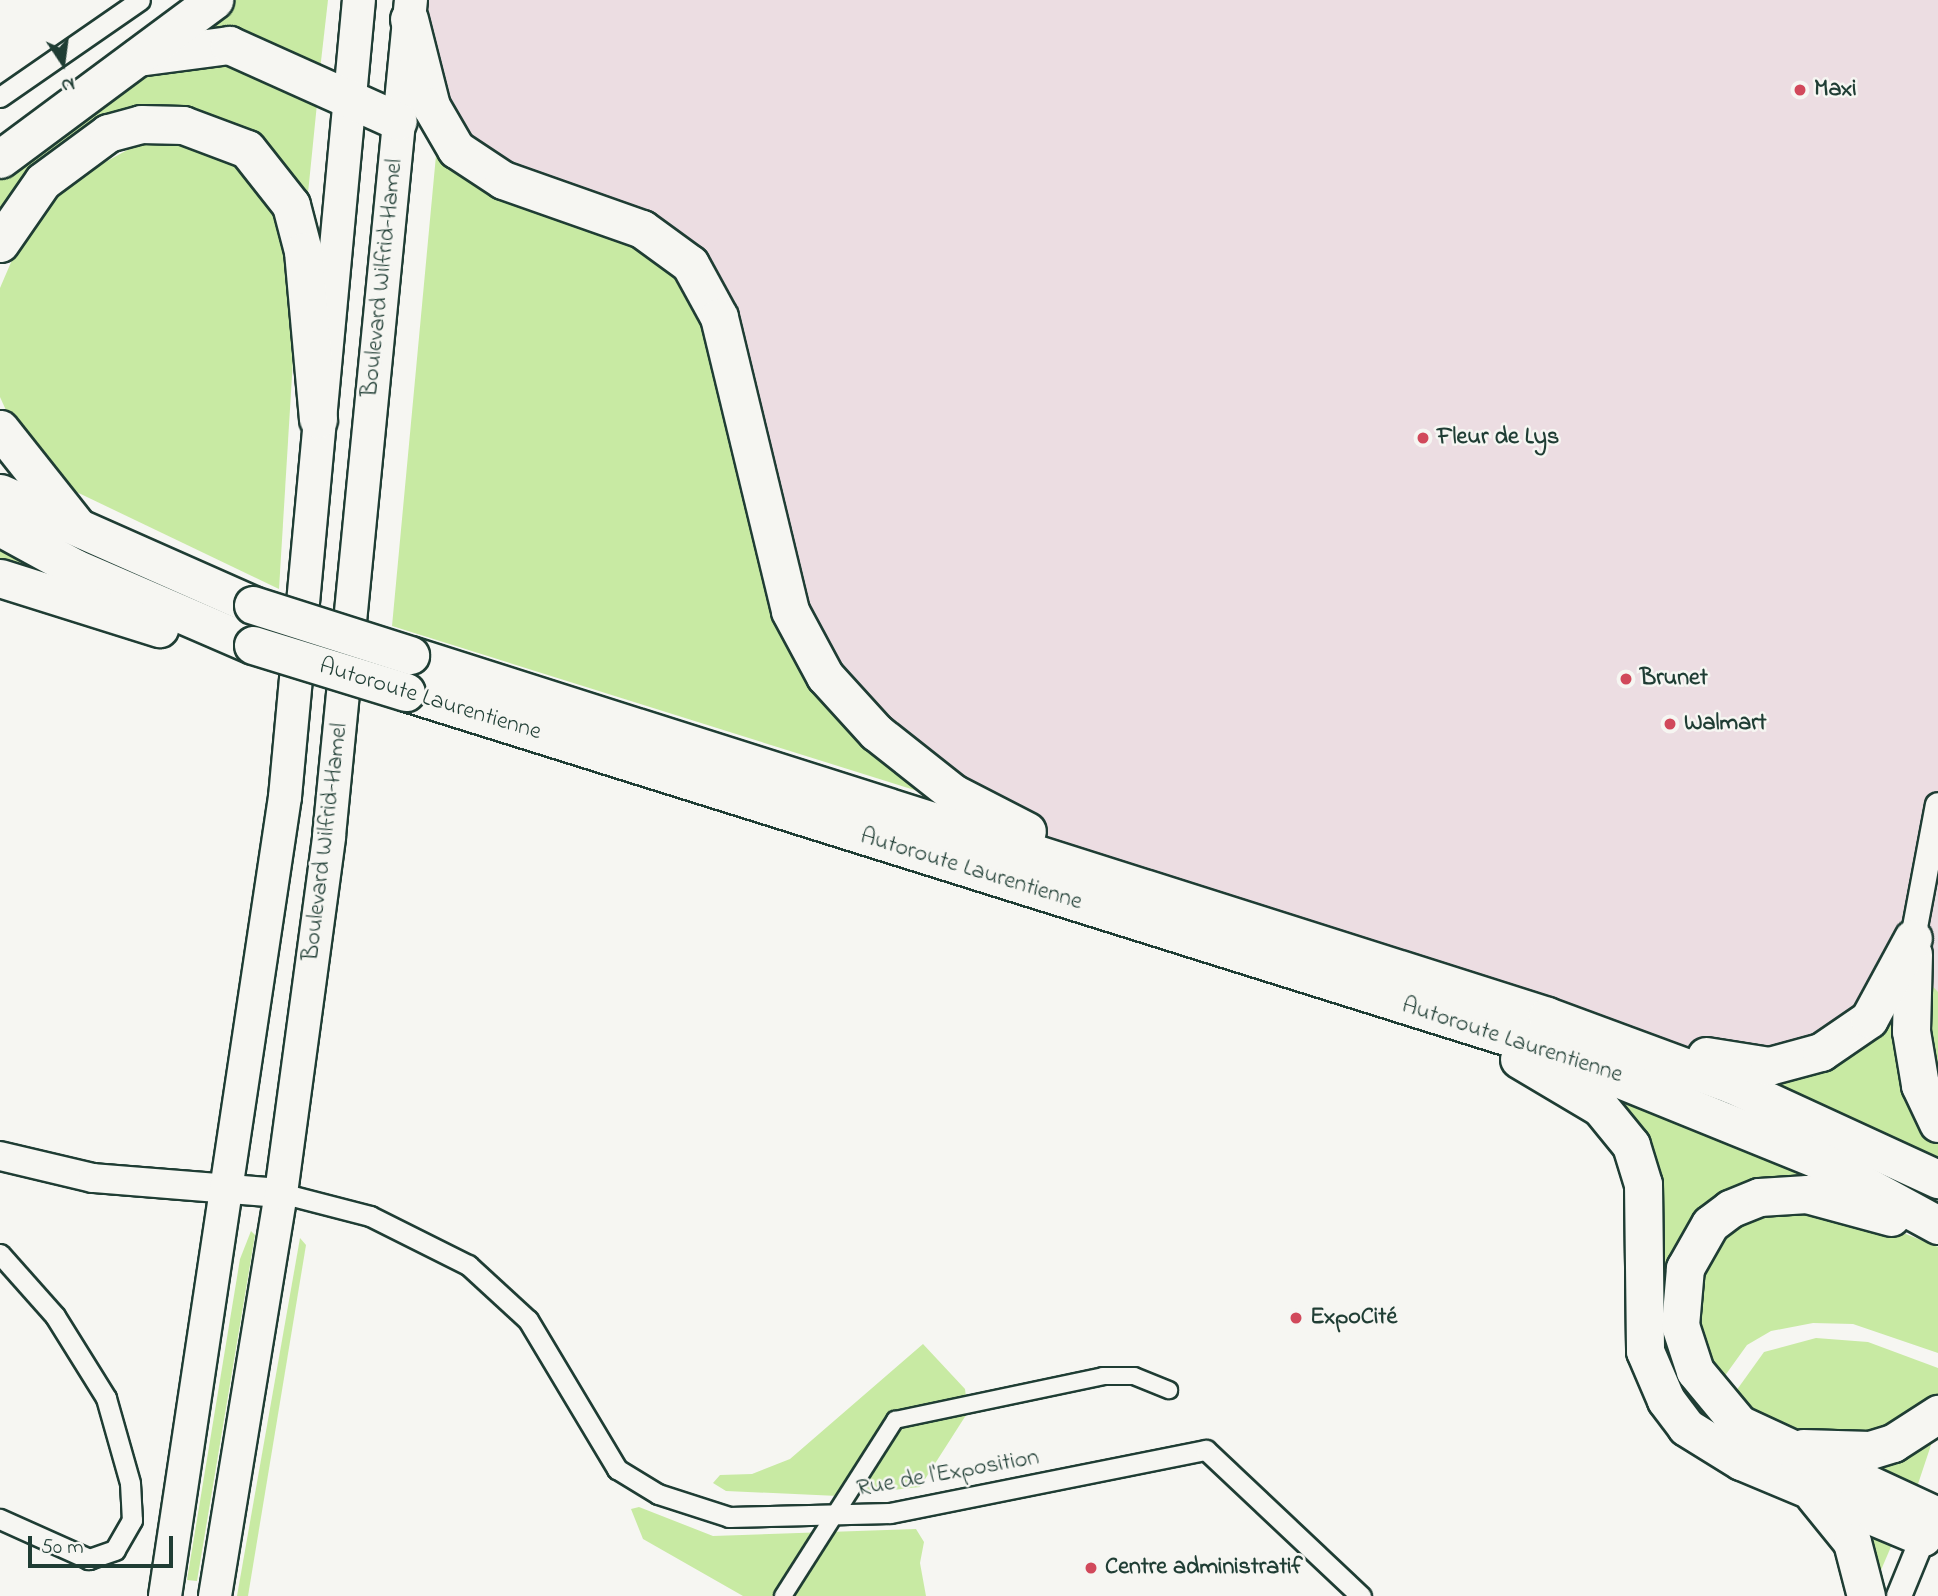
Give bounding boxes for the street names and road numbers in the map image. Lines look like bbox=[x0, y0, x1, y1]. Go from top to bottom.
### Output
street label: Boulevard Wilfrid-Hamel bbox=[356, 157, 410, 399]
street label: Autoroute Laurentienne bbox=[316, 653, 544, 747]
street label: Boulevard Wilfrid-Hamel bbox=[297, 721, 355, 963]
street label: Autoroute Laurentienne bbox=[857, 823, 1085, 917]
street label: Autoroute Laurentienne bbox=[1398, 992, 1626, 1090]
street label: Rue de l'Exposition bbox=[855, 1444, 1041, 1504]

